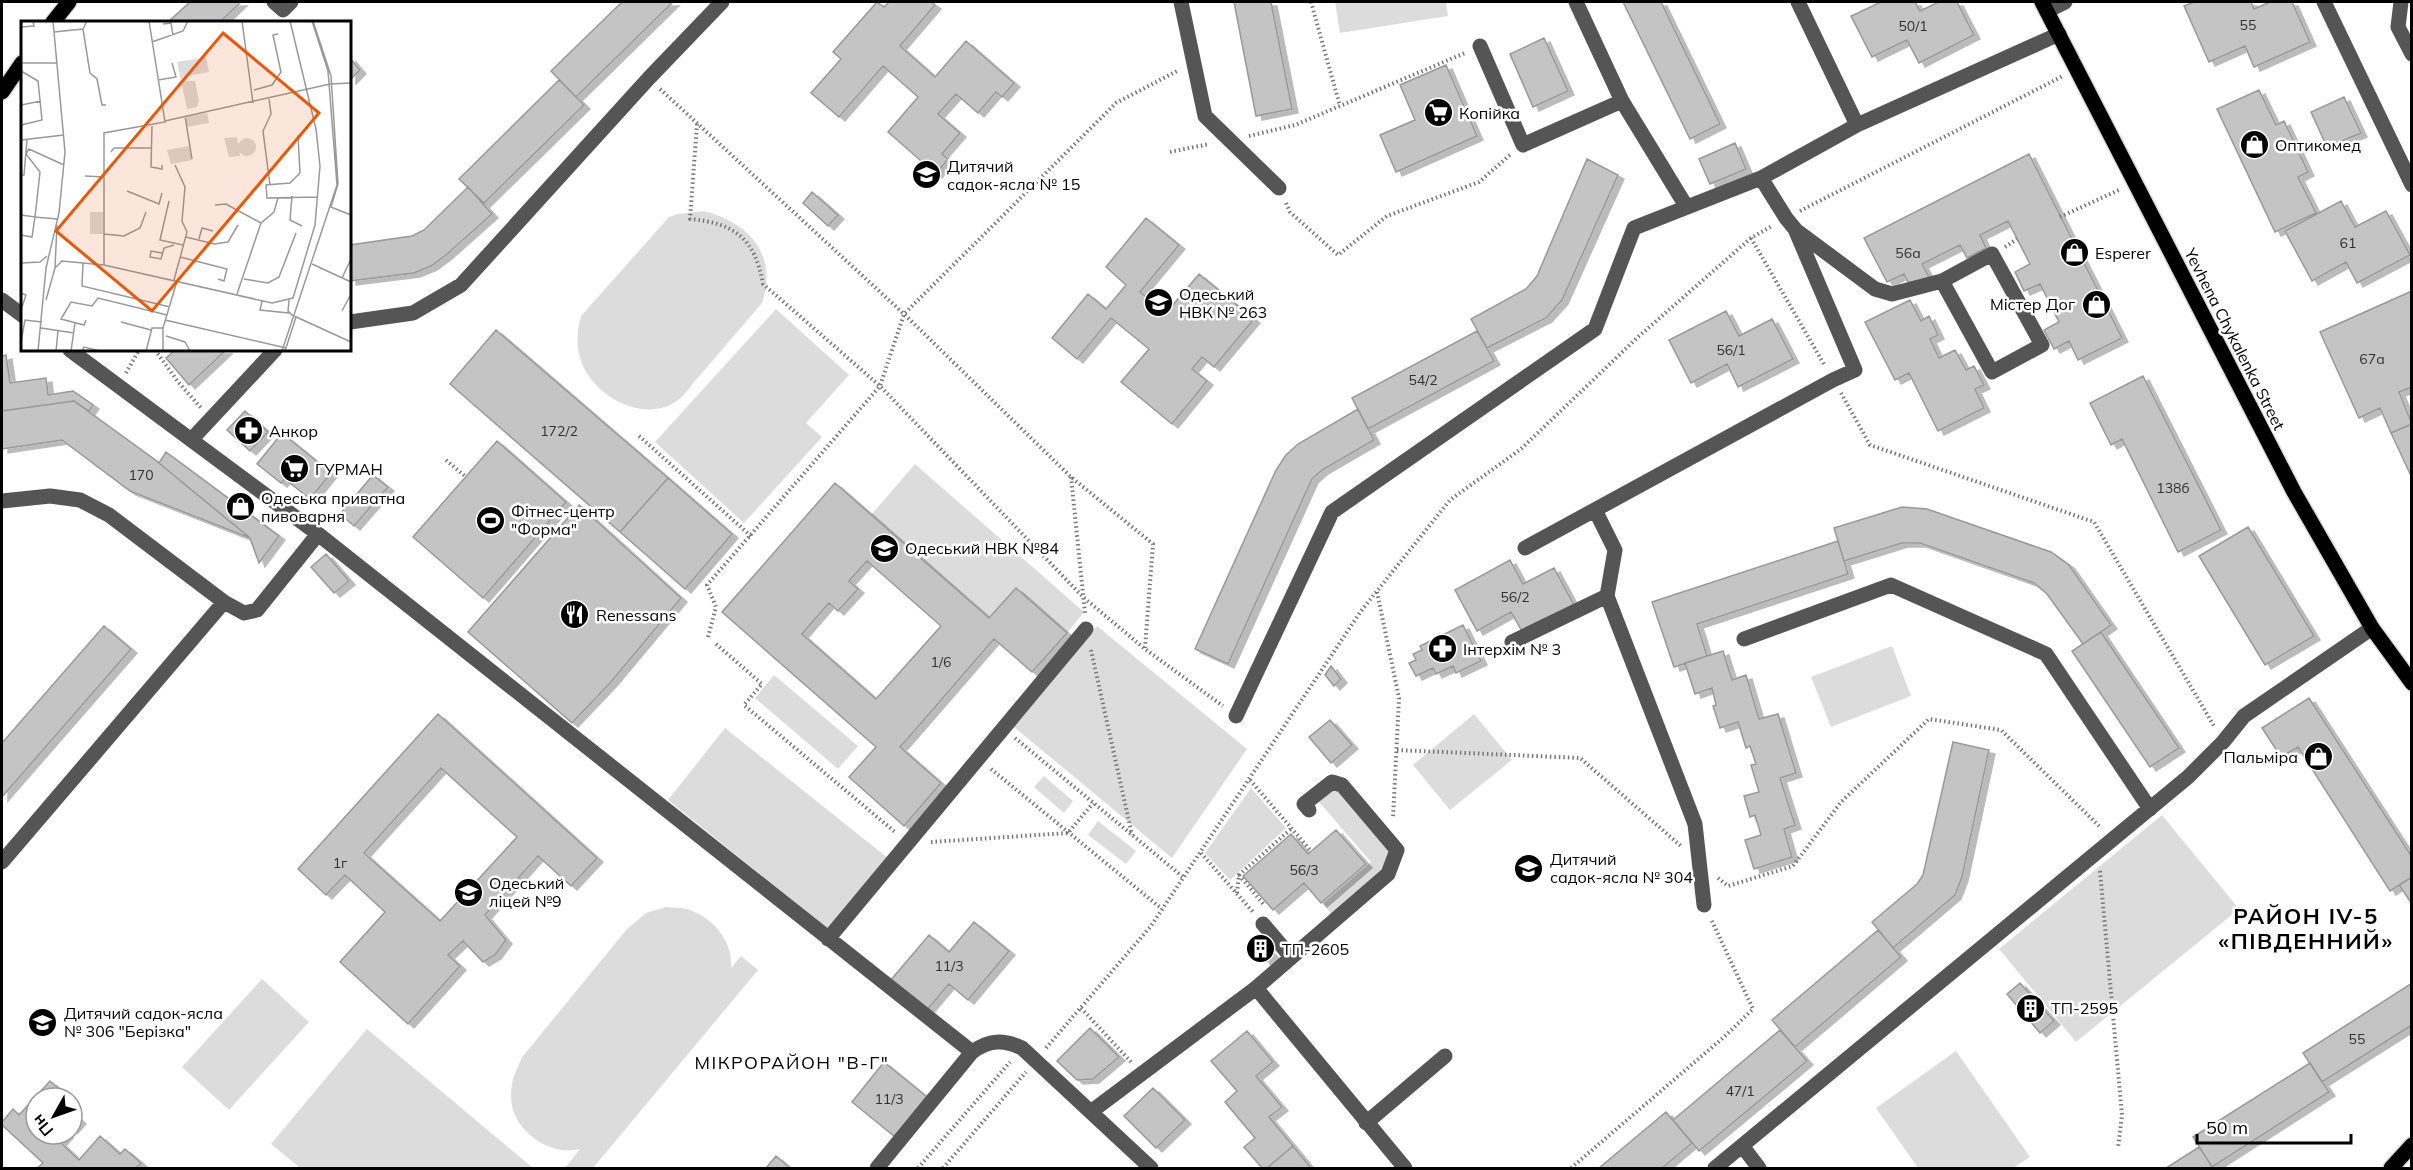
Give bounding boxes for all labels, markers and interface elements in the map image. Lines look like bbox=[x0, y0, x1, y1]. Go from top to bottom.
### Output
house number: 55 bbox=[2240, 16, 2256, 34]
house number: 50/1 bbox=[1898, 17, 1928, 35]
inset map bbox=[21, 21, 351, 351]
supermarket icon: Копійка bbox=[1422, 97, 1454, 129]
place label: Копійка bbox=[1459, 103, 1520, 123]
shop icon: Оптикомед bbox=[2238, 129, 2270, 161]
place label: Оптикомед bbox=[2275, 135, 2361, 155]
place label: Дитячий садок-ясла № 15 bbox=[947, 156, 1080, 194]
school or university icon: Дитячий садок-ясла № 15 bbox=[910, 159, 942, 191]
house number: 61 bbox=[2340, 234, 2356, 252]
shop icon: Esperer bbox=[2058, 237, 2090, 269]
place label: Esperer bbox=[2095, 243, 2151, 263]
house number: 56а bbox=[1895, 244, 1921, 262]
street label: Yevhena Chykalenka Street bbox=[2180, 244, 2290, 434]
place label: Одеський НВК № 263 bbox=[1179, 284, 1267, 322]
school or university icon: Одеський НВК № 263 bbox=[1142, 287, 1174, 319]
shop icon: Містер Дог bbox=[2080, 288, 2112, 320]
place label: Містер Дог bbox=[1990, 294, 2075, 314]
house number: 56/1 bbox=[1716, 341, 1746, 359]
house number: 67а bbox=[2359, 350, 2385, 368]
house number: 54/2 bbox=[1408, 371, 1438, 389]
pharmacy icon: Анкор bbox=[232, 415, 264, 447]
place label: Анкор bbox=[269, 421, 318, 441]
house number: 172/2 bbox=[540, 422, 578, 440]
supermarket icon: ГУРМАН bbox=[278, 453, 310, 485]
place label: ГУРМАН bbox=[315, 459, 383, 479]
house number: 170 bbox=[128, 466, 154, 484]
house number: 138б bbox=[2156, 479, 2190, 497]
place label: Одеська приватна пивоварня bbox=[261, 488, 405, 526]
shop icon: Одеська приватна пивоварня bbox=[224, 491, 256, 523]
place label: Фітнес-центр "Форма" bbox=[511, 501, 615, 539]
sports icon: Фітнес-центр "Форма" bbox=[474, 504, 506, 536]
school or university icon: Одеський НВК №84 bbox=[868, 532, 900, 564]
place label: Одеський НВК №84 bbox=[905, 538, 1059, 558]
house number: 56/2 bbox=[1500, 588, 1530, 606]
restaurant icon: Renessans bbox=[559, 599, 591, 631]
place label: Renessans bbox=[596, 605, 677, 625]
pharmacy icon: Інтерхім № 3 bbox=[1426, 633, 1458, 665]
place label: Інтерхім № 3 bbox=[1463, 639, 1561, 659]
house number: 1/6 bbox=[931, 653, 951, 671]
shop icon: Пальміра bbox=[2303, 741, 2335, 773]
place label: Пальміра bbox=[2224, 747, 2298, 767]
place label: Дитячий садок-ясла № 304 bbox=[1550, 849, 1693, 887]
school or university icon: Дитячий садок-ясла № 304 bbox=[1513, 852, 1545, 884]
house number: 1г bbox=[333, 854, 348, 872]
house number: 56/3 bbox=[1289, 861, 1319, 879]
place label: Одеський ліцей №9 bbox=[489, 873, 564, 911]
school or university icon: Одеський ліцей №9 bbox=[452, 876, 484, 908]
district label: РАЙОН IV-5 «ПІВДЕННИЙ» bbox=[2218, 902, 2394, 955]
building icon: ТП-2605 bbox=[1245, 933, 1277, 965]
place label: ТП-2605 bbox=[1282, 939, 1349, 959]
house number: 11/3 bbox=[934, 957, 964, 975]
building icon: ТП-2595 bbox=[2014, 992, 2046, 1024]
place label: ТП-2595 bbox=[2051, 998, 2118, 1018]
place label: Дитячий садок-ясла № 306 "Берізка" bbox=[64, 1003, 223, 1041]
school or university icon: Дитячий садок-ясла № 306 "Берізка" bbox=[27, 1006, 59, 1038]
house number: 55 bbox=[2349, 1030, 2365, 1048]
district label: МІКРОРАЙОН "В-Г" bbox=[695, 1051, 889, 1074]
house number: 47/1 bbox=[1725, 1082, 1755, 1100]
north arrow bbox=[24, 1086, 84, 1146]
house number: 11/3 bbox=[874, 1090, 904, 1108]
scale bar bbox=[2197, 1107, 2352, 1145]
text: Пн bbox=[28, 1111, 57, 1141]
text: 50 m bbox=[2206, 1116, 2248, 1139]

